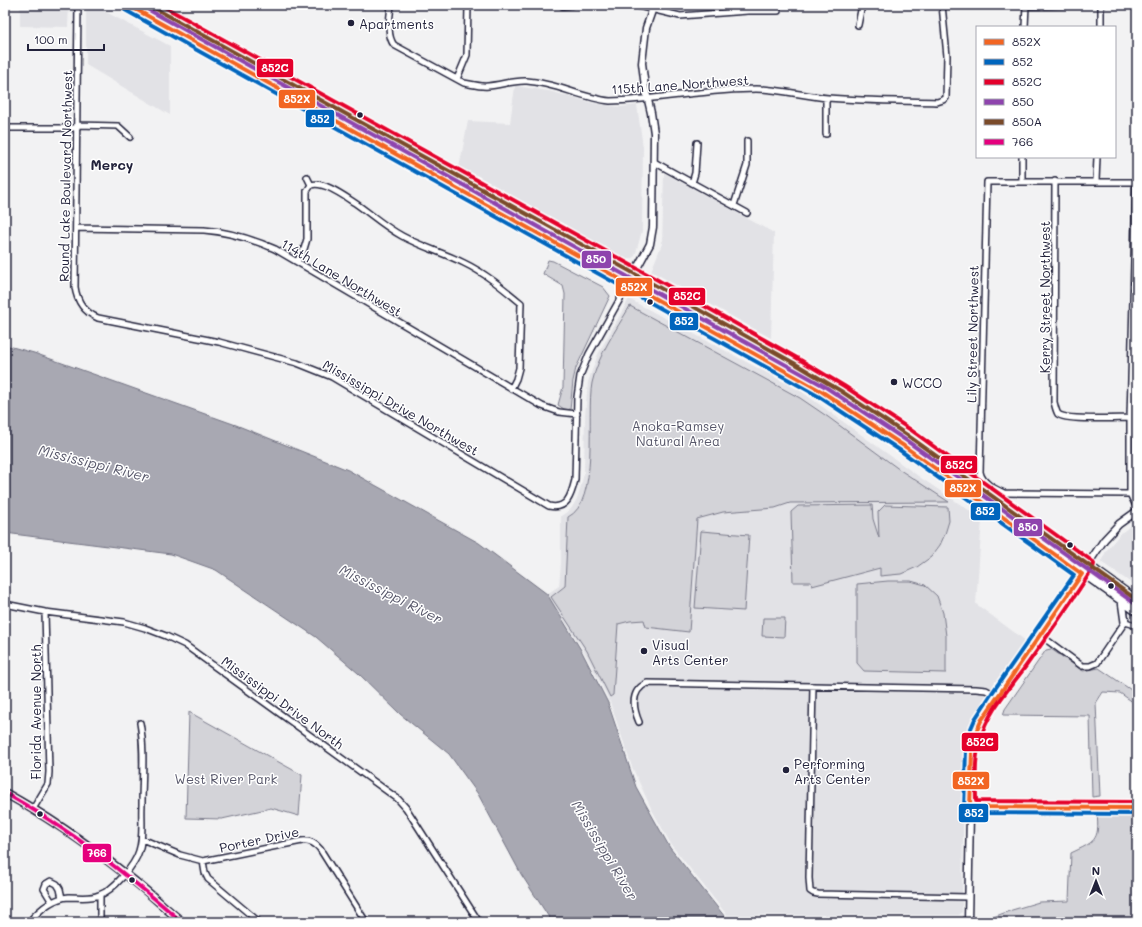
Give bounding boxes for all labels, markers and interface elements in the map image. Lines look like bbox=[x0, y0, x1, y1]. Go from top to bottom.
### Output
place label: Apartments bbox=[359, 15, 434, 32]
marker: Apartments bbox=[346, 18, 356, 28]
scale bar bbox=[28, 26, 104, 52]
legend bbox=[976, 26, 1116, 158]
text: 100 m bbox=[34, 31, 68, 47]
text: 852X bbox=[1012, 33, 1041, 49]
text: 852 bbox=[1012, 53, 1033, 69]
line badge: 852C bbox=[256, 58, 294, 78]
text: 852C bbox=[261, 60, 289, 75]
street label: Round Lake Boulevard Northwest bbox=[55, 70, 75, 282]
street label: 115th Lane Northwest bbox=[611, 71, 750, 97]
text: 852C bbox=[1012, 73, 1042, 89]
line badge: 852X bbox=[278, 89, 316, 109]
text: 852X bbox=[284, 91, 310, 106]
text: 850 bbox=[1012, 93, 1034, 109]
line badge: 852 bbox=[305, 109, 335, 128]
unlabelled marker bbox=[355, 110, 365, 120]
text: 852 bbox=[310, 111, 330, 126]
text: 850A bbox=[1012, 113, 1042, 129]
text: 766 bbox=[1012, 133, 1033, 149]
district label: Mercy bbox=[91, 155, 134, 174]
street label: Kerry Street Northwest bbox=[1036, 220, 1053, 373]
street label: 114th Lane Northwest bbox=[279, 234, 406, 320]
line badge: 850 bbox=[581, 250, 612, 269]
text: 850 bbox=[586, 251, 606, 266]
street label: Lily Street Northwest bbox=[962, 265, 982, 403]
line badge: 852X bbox=[615, 277, 653, 297]
text: 852X bbox=[621, 279, 647, 294]
line badge: 852C bbox=[668, 287, 706, 306]
text: 852C bbox=[673, 288, 701, 303]
unlabelled marker bbox=[645, 297, 655, 307]
line badge: 852 bbox=[669, 312, 699, 331]
text: 852 bbox=[674, 313, 694, 328]
street label: Mississippi Drive Northwest bbox=[320, 355, 482, 459]
place label: WCCO bbox=[902, 374, 942, 391]
marker: WCCO bbox=[889, 377, 899, 387]
park label: Anoka-Ramsey Natural Area bbox=[632, 417, 724, 449]
water label: Mississippi River bbox=[37, 440, 151, 486]
line badge: 852C bbox=[940, 455, 978, 474]
text: 852C bbox=[945, 457, 973, 472]
line badge: 852X bbox=[944, 479, 982, 498]
text: 852X bbox=[950, 480, 976, 495]
line badge: 852 bbox=[970, 502, 1001, 521]
text: 852 bbox=[975, 503, 995, 518]
line badge: 850 bbox=[1013, 518, 1043, 537]
text: 850 bbox=[1018, 519, 1038, 534]
unlabelled marker bbox=[1065, 540, 1075, 550]
water label: Mississippi River bbox=[336, 560, 446, 628]
unlabelled marker bbox=[1106, 581, 1116, 591]
place label: Visual Arts Center bbox=[652, 636, 729, 668]
street label: Florida Avenue North bbox=[27, 644, 44, 780]
marker: Visual Arts Center bbox=[639, 646, 649, 656]
street label: Mississippi Drive North bbox=[218, 652, 348, 752]
line badge: 852C bbox=[961, 732, 999, 752]
text: 852C bbox=[966, 734, 994, 749]
place label: Performing Arts Center bbox=[794, 755, 871, 787]
marker: Performing Arts Center bbox=[781, 765, 791, 775]
park label: West River Park bbox=[174, 770, 278, 787]
line badge: 852X bbox=[952, 771, 990, 790]
text: 852X bbox=[958, 773, 984, 788]
water label: Mississippi River bbox=[568, 796, 642, 904]
line badge: 852 bbox=[958, 803, 989, 823]
text: 852 bbox=[964, 805, 984, 820]
unlabelled marker bbox=[35, 809, 45, 819]
street label: Porter Drive bbox=[218, 822, 300, 856]
line badge: 766 bbox=[82, 843, 112, 863]
text: 766 bbox=[87, 845, 107, 860]
north arrow bbox=[1076, 861, 1116, 901]
text: N bbox=[1092, 863, 1100, 878]
unlabelled marker bbox=[127, 875, 137, 885]

